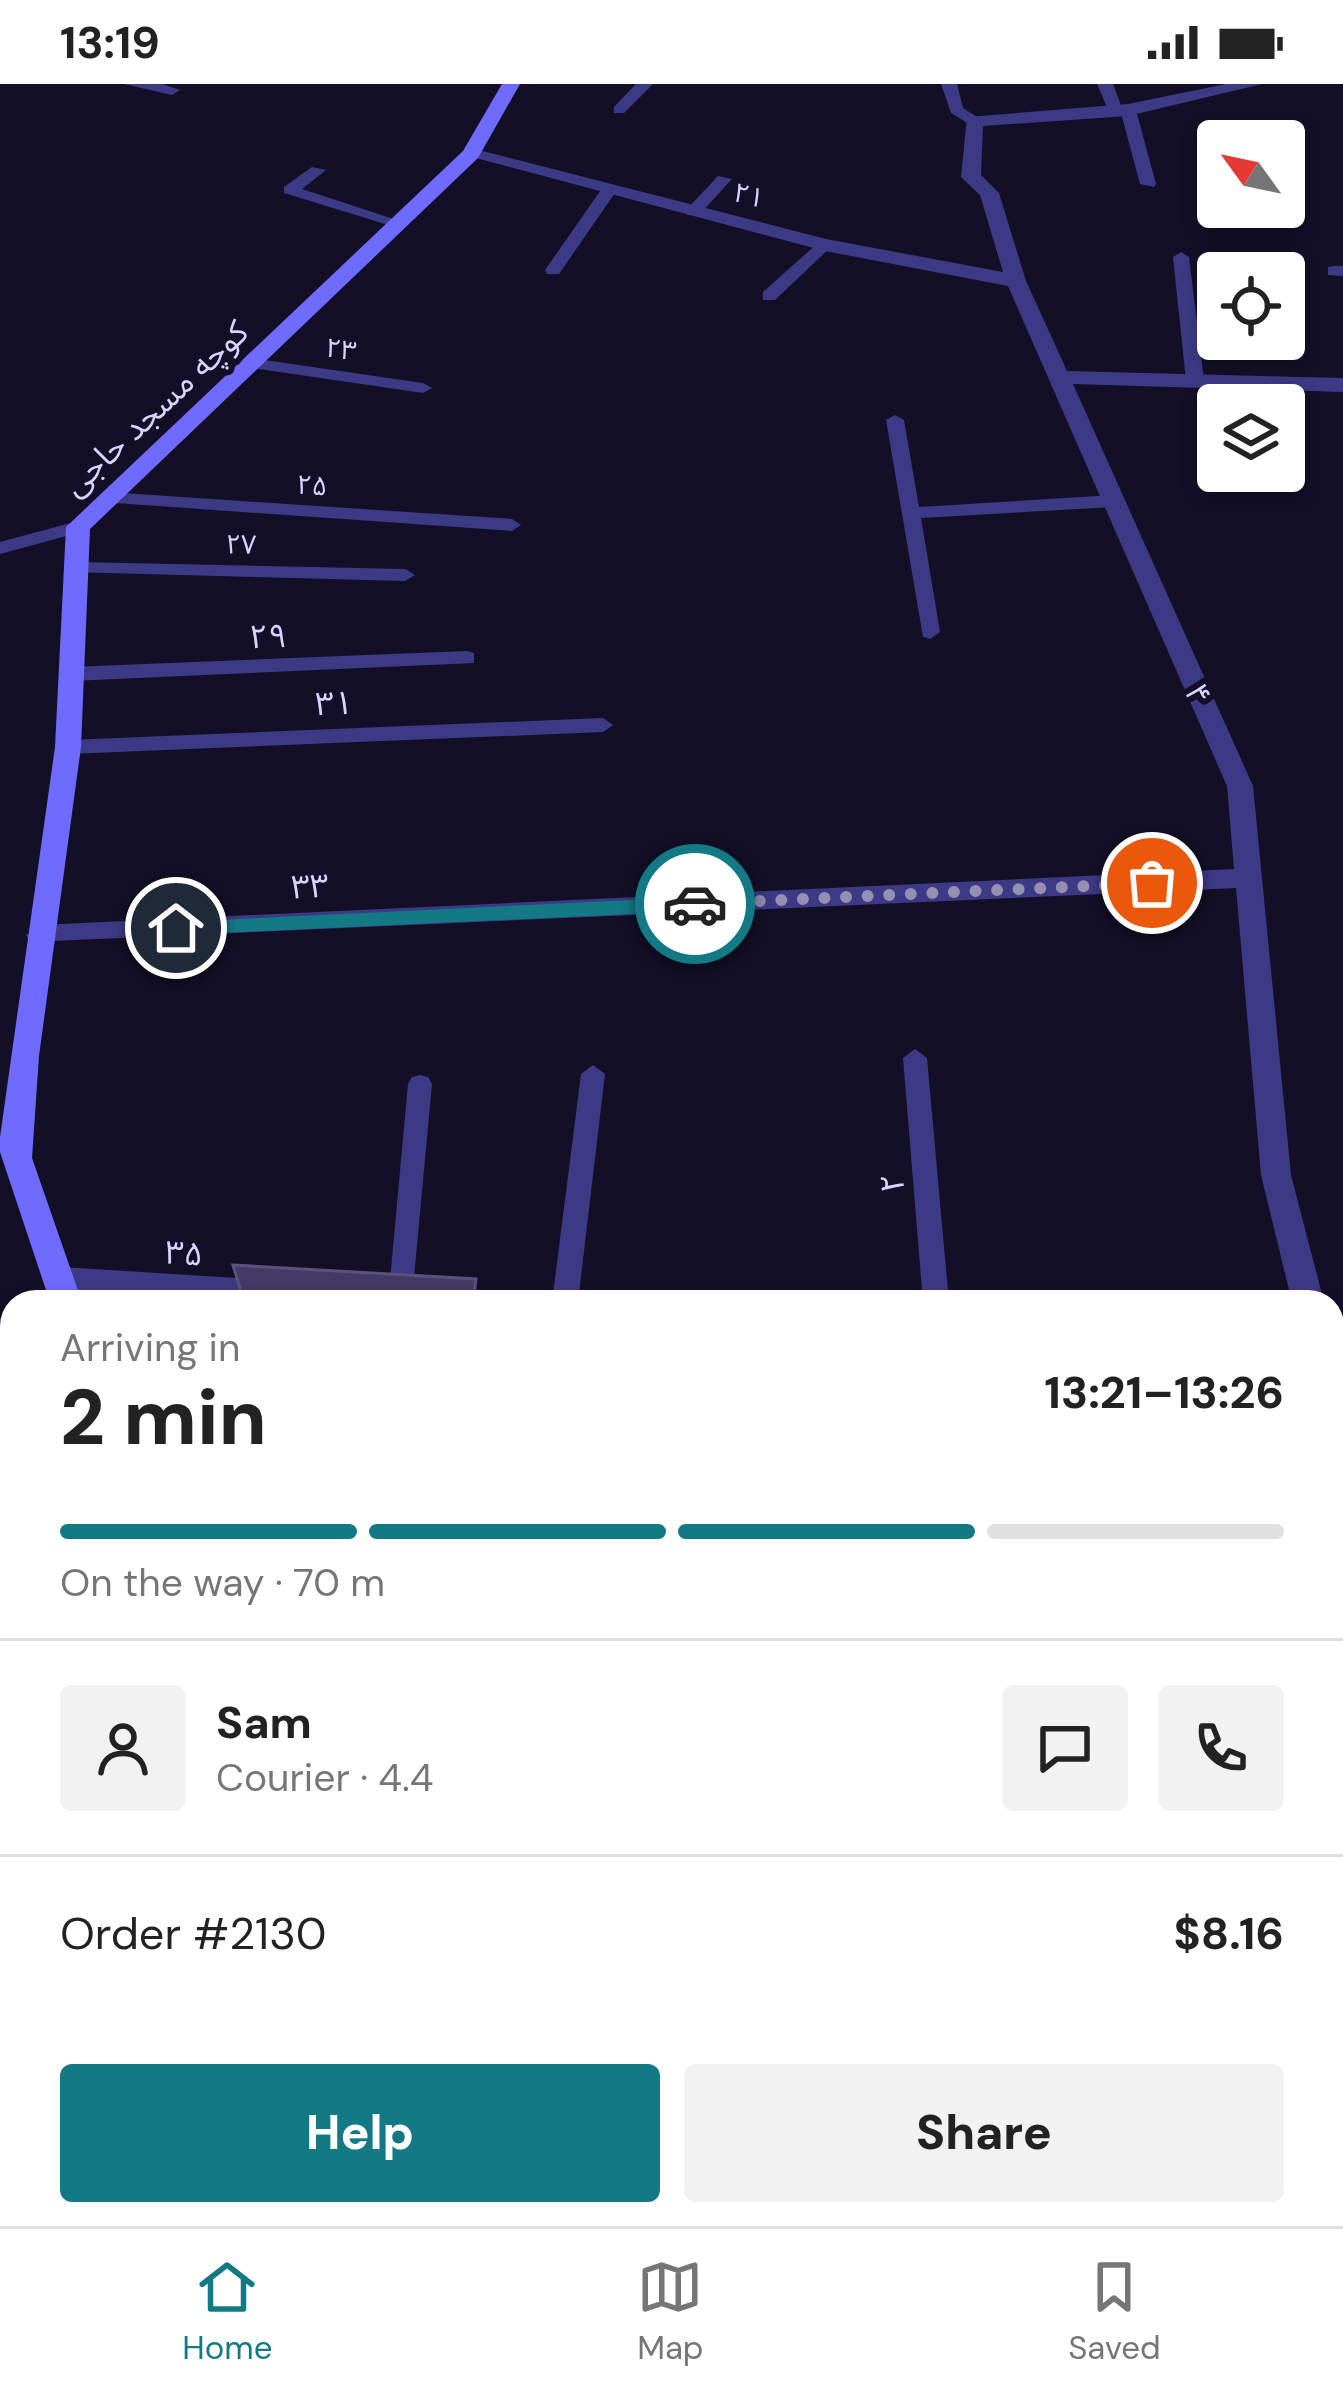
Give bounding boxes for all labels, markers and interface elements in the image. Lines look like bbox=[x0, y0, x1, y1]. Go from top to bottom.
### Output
text: 13:19 bbox=[60, 13, 160, 72]
north arrow bbox=[1197, 120, 1305, 228]
map controls bbox=[1197, 120, 1305, 492]
street label: ۲۱ bbox=[730, 174, 768, 216]
button: locate bbox=[1197, 252, 1305, 360]
street label: کوچه مسجد حاجی bbox=[53, 311, 257, 505]
street label: ۲۳ bbox=[323, 330, 359, 368]
button: layers bbox=[1197, 384, 1305, 492]
street label: ۲۵ bbox=[295, 466, 329, 504]
street label: ۲۷ bbox=[225, 526, 257, 562]
street label: ۲۹ bbox=[248, 614, 288, 658]
street label: ۴ bbox=[1175, 677, 1221, 711]
street label: ۳۱ bbox=[314, 681, 354, 725]
pin bbox=[1101, 832, 1203, 934]
courier bbox=[635, 844, 755, 964]
icon: bag bbox=[1119, 850, 1185, 916]
street label: ۳۳ bbox=[290, 864, 330, 908]
icon: car bbox=[662, 871, 728, 937]
pin bbox=[125, 877, 227, 979]
icon: home bbox=[143, 895, 209, 961]
street label: ۲ bbox=[870, 1172, 914, 1194]
street label: ۳۵ bbox=[164, 1230, 204, 1276]
text: Arriving in bbox=[60, 1322, 240, 1373]
text: 13:21–13:26 bbox=[1044, 1363, 1284, 1422]
text: 2 min bbox=[60, 1367, 267, 1468]
text: On the way · 70 m bbox=[60, 1557, 385, 1608]
button: person bbox=[60, 1685, 186, 1811]
button: chat bbox=[1002, 1685, 1128, 1811]
button: phone bbox=[1158, 1685, 1284, 1811]
text: Sam bbox=[216, 1693, 312, 1752]
text: Courier · 4.4 bbox=[216, 1752, 433, 1803]
text: Order #2130 bbox=[60, 1904, 327, 1963]
text: $8.16 bbox=[1174, 1904, 1284, 1963]
button: Help bbox=[60, 2064, 660, 2202]
button: Share bbox=[684, 2064, 1284, 2202]
tab: Home bbox=[182, 2254, 273, 2369]
tab: Map bbox=[637, 2254, 704, 2369]
tab: Saved bbox=[1068, 2254, 1161, 2369]

